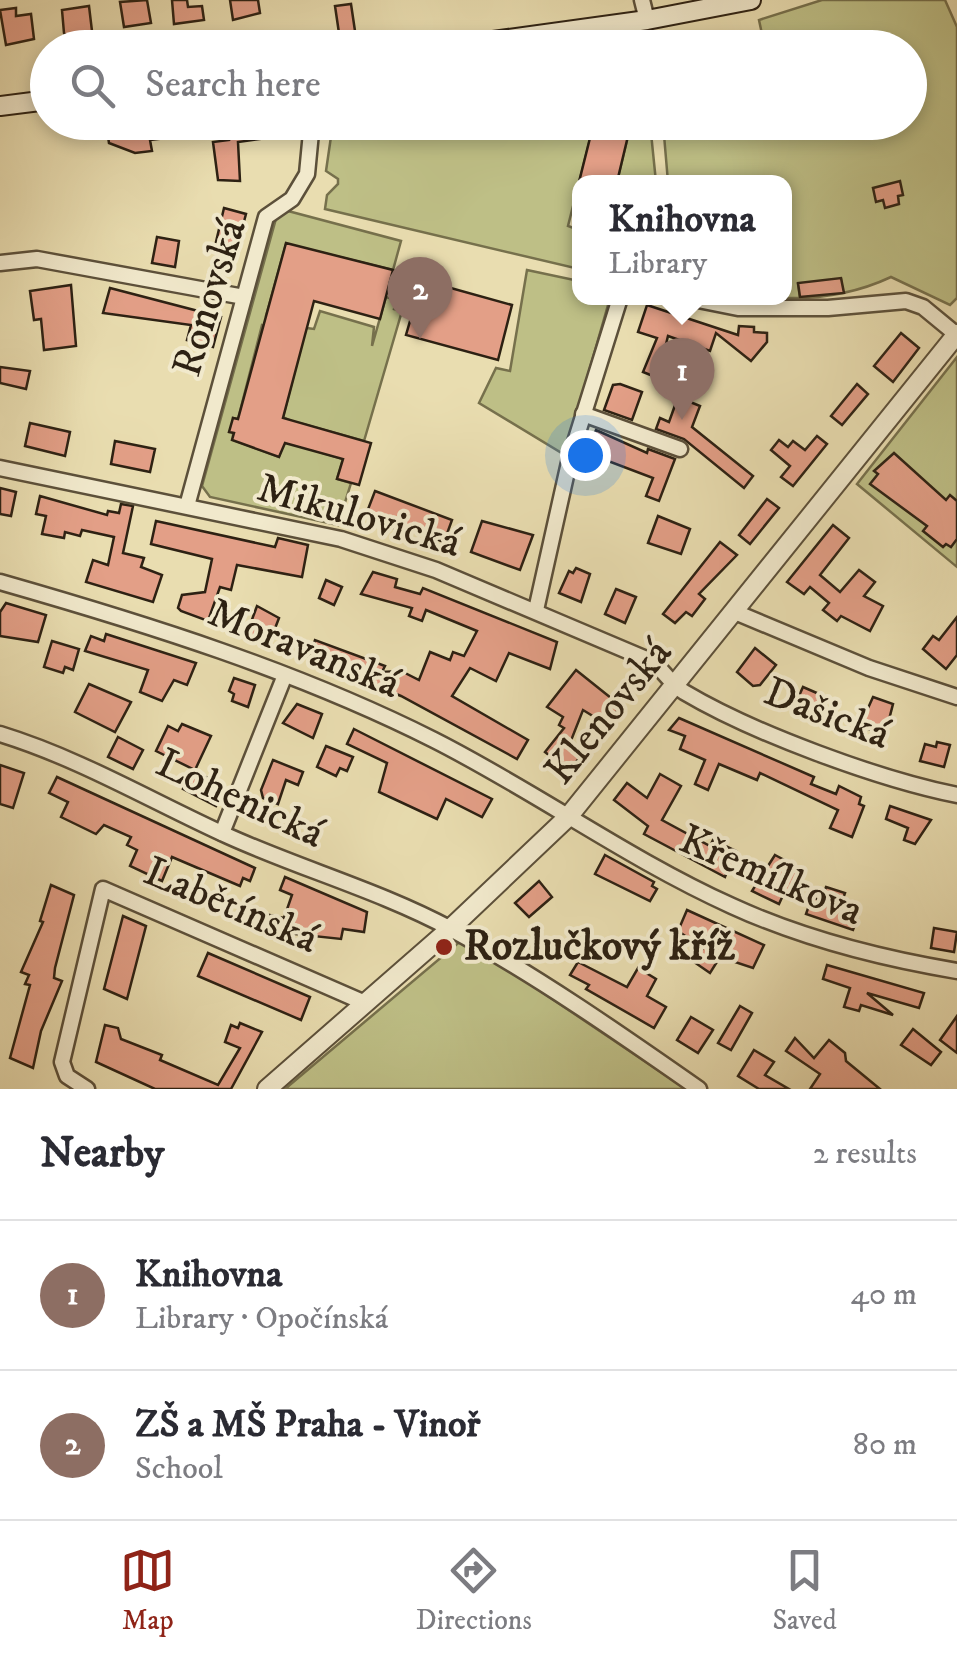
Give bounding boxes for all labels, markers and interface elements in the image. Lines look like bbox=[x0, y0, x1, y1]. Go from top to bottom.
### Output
search box bbox=[30, 30, 927, 140]
icon: search bbox=[65, 58, 120, 113]
text: Search here bbox=[145, 61, 321, 109]
popup bbox=[572, 175, 792, 305]
text: Knihovna bbox=[608, 196, 756, 244]
street label: Ronovská bbox=[162, 213, 259, 383]
text: Library bbox=[608, 244, 707, 284]
pin: 2 bbox=[388, 256, 452, 339]
pin: 1 bbox=[650, 338, 714, 420]
your location bbox=[560, 430, 611, 481]
street label: Mikulovická bbox=[251, 462, 467, 570]
street label: Moravanská bbox=[200, 587, 408, 711]
street label: Klenovská bbox=[534, 628, 684, 796]
street label: Dašická bbox=[757, 666, 897, 762]
street label: Lohenická bbox=[148, 738, 332, 861]
street label: Křemílkova bbox=[671, 814, 871, 938]
street label: Labětínská bbox=[136, 846, 326, 966]
place label: Rozlučkový kříž bbox=[464, 921, 736, 973]
marker: Rozlučkový kříž bbox=[433, 936, 455, 958]
text: Nearby bbox=[40, 1128, 164, 1180]
text: 2 results bbox=[813, 1134, 917, 1174]
text: Knihovna bbox=[135, 1251, 282, 1299]
text: 1 bbox=[67, 1275, 78, 1315]
text: 40 m bbox=[850, 1275, 917, 1315]
text: Library · Opočínská bbox=[135, 1299, 388, 1339]
text: ZŠ a MŠ Praha - Vinoř bbox=[135, 1401, 481, 1449]
text: 2 bbox=[65, 1425, 80, 1465]
text: 80 m bbox=[853, 1425, 917, 1465]
text: School bbox=[135, 1449, 223, 1489]
tab: Map bbox=[120, 1543, 175, 1638]
tab: Directions bbox=[416, 1543, 532, 1638]
tab: Saved bbox=[772, 1543, 837, 1638]

